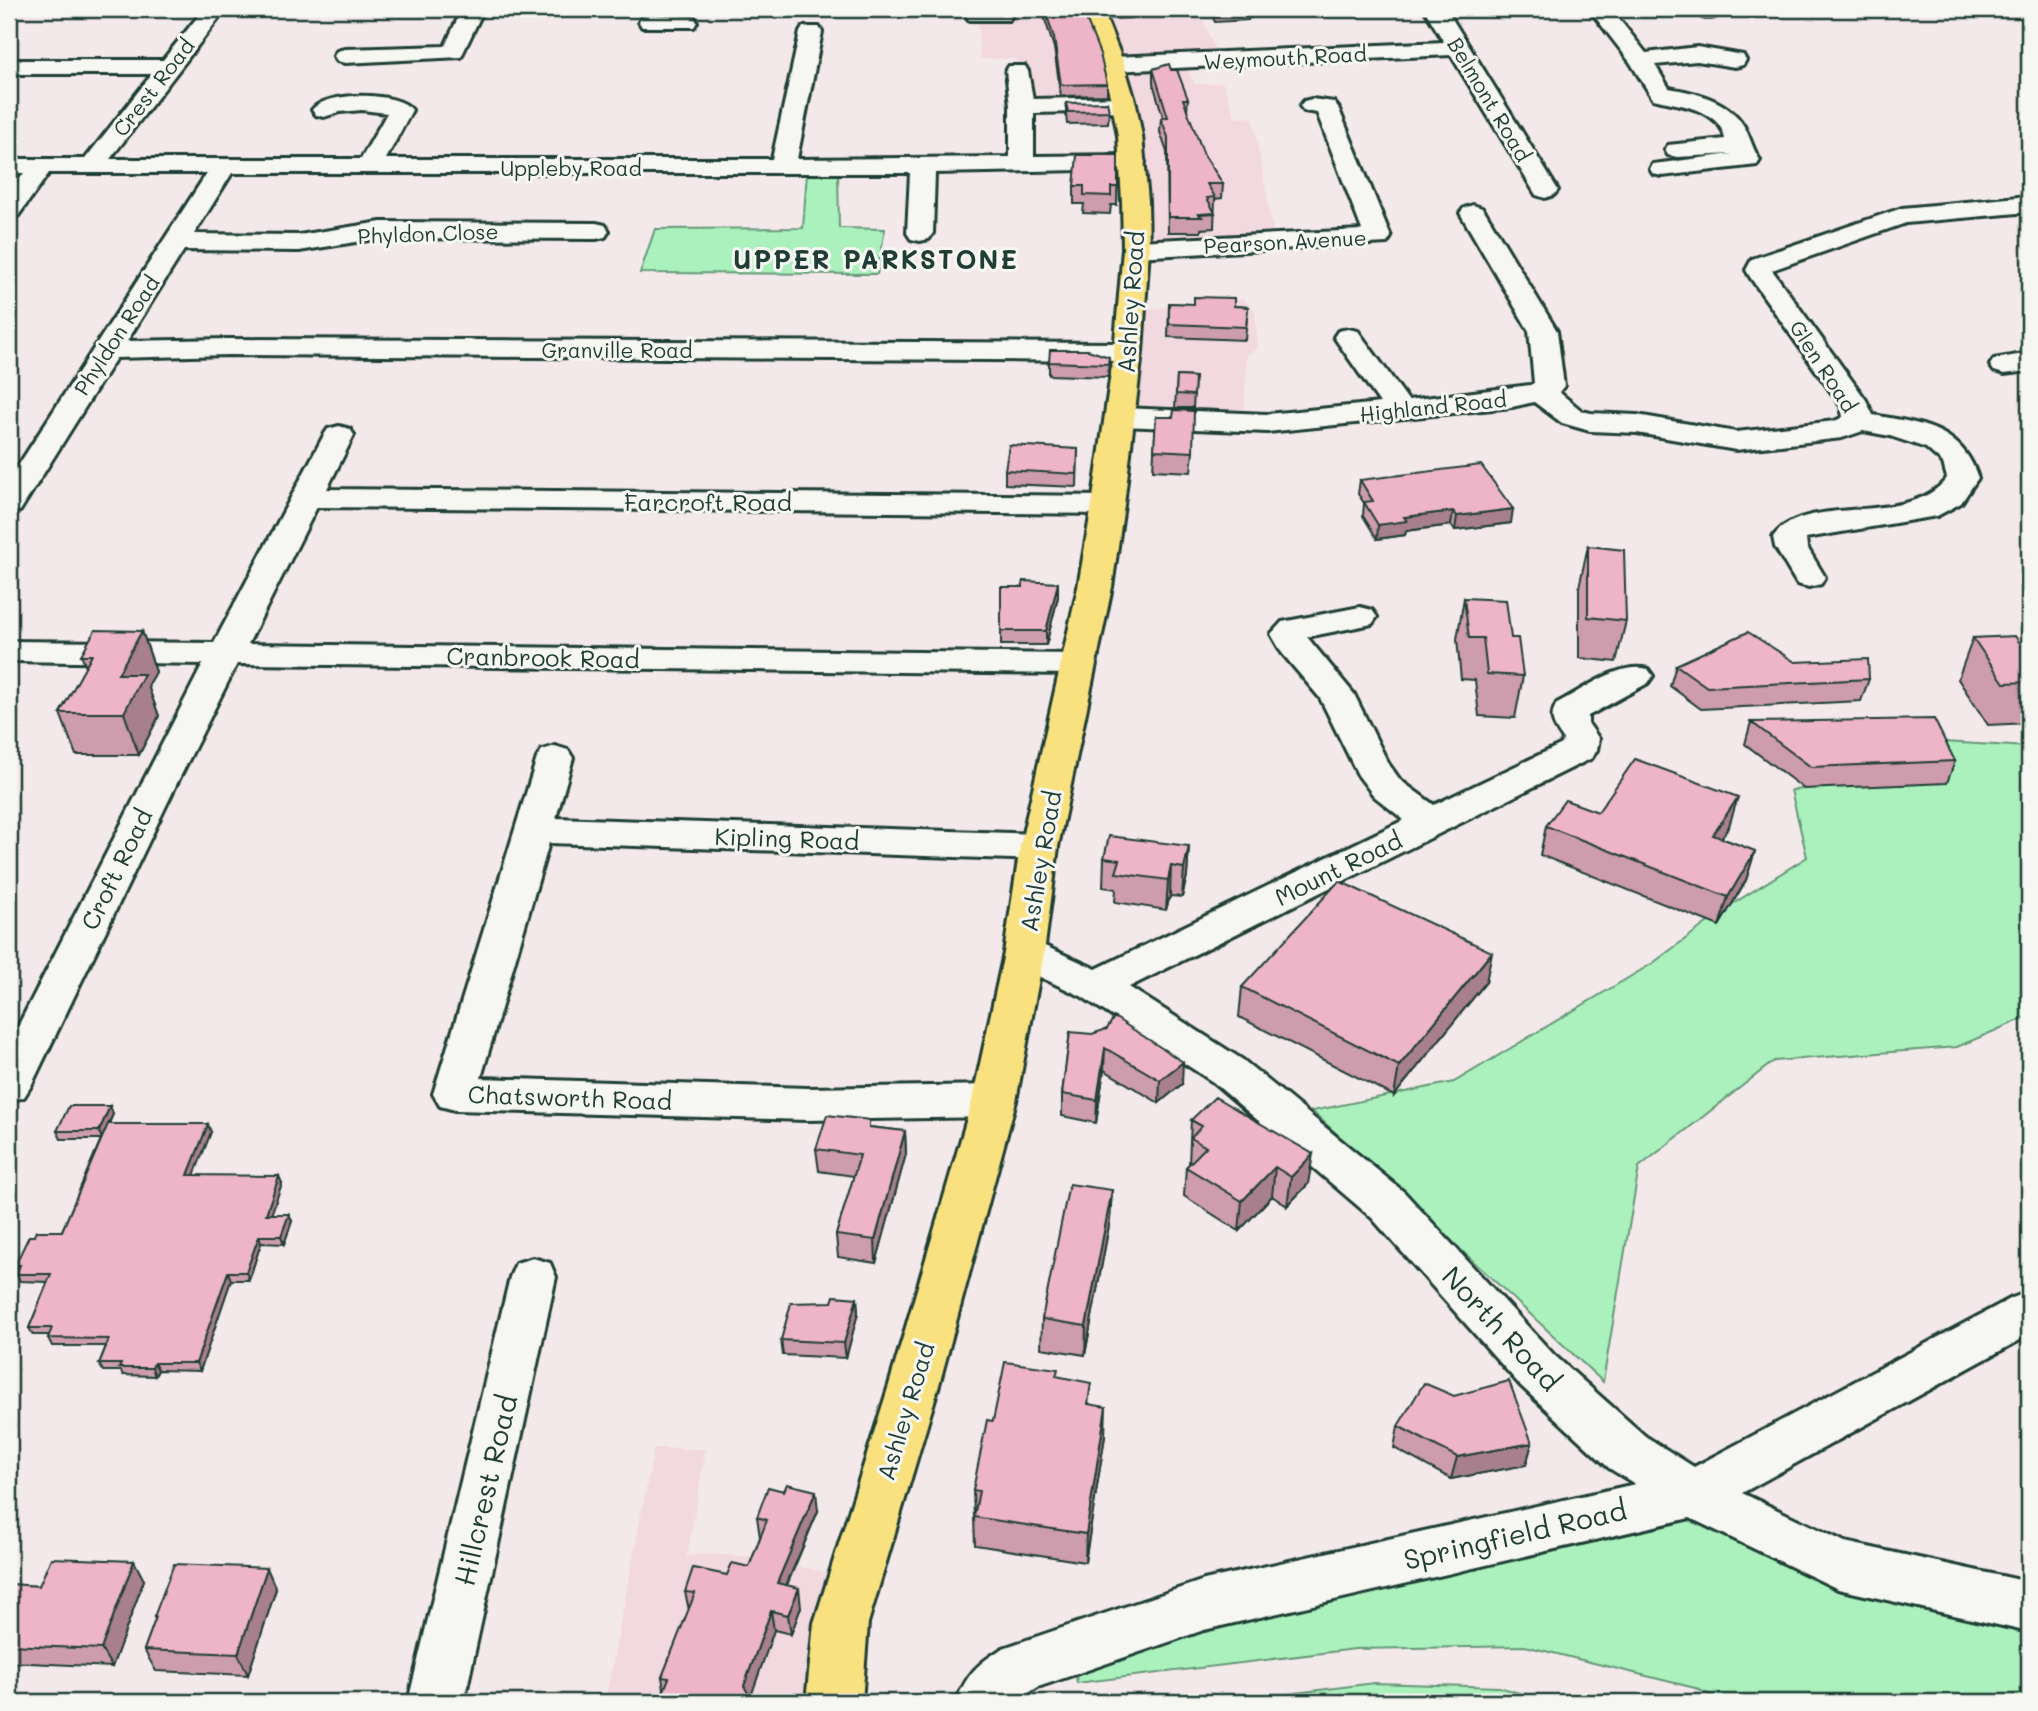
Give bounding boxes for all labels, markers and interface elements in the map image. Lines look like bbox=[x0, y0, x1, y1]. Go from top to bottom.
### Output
street label: Belmont Road bbox=[1442, 32, 1538, 166]
street label: Crest Road bbox=[106, 33, 200, 141]
street label: Weymouth Road bbox=[1203, 39, 1367, 75]
street label: Uppleby Road bbox=[500, 154, 642, 181]
street label: Phyldon Close bbox=[357, 217, 499, 249]
street label: Pearson Avenue bbox=[1203, 223, 1367, 259]
street label: Ashley Road bbox=[1110, 230, 1150, 374]
district label: UPPER PARKSTONE bbox=[733, 242, 1019, 276]
street label: Phyldon Road bbox=[67, 270, 165, 400]
street label: Glen Road bbox=[1784, 315, 1864, 417]
street label: Granville Road bbox=[542, 336, 692, 363]
street label: Highland Road bbox=[1358, 385, 1508, 427]
street label: Farcroft Road bbox=[624, 486, 792, 517]
street label: Cranbrook Road bbox=[446, 640, 640, 674]
street label: Ashley Road bbox=[1012, 788, 1068, 934]
street label: Croft Road bbox=[73, 803, 159, 935]
street label: Kipling Road bbox=[714, 820, 860, 856]
street label: Mount Road bbox=[1269, 824, 1407, 912]
street label: Chatsworth Road bbox=[467, 1078, 673, 1116]
street label: North Road bbox=[1435, 1258, 1569, 1398]
street label: Ashley Road bbox=[869, 1338, 941, 1484]
street label: Hillcrest Road bbox=[446, 1391, 524, 1589]
street label: Springfield Road bbox=[1400, 1491, 1630, 1577]

